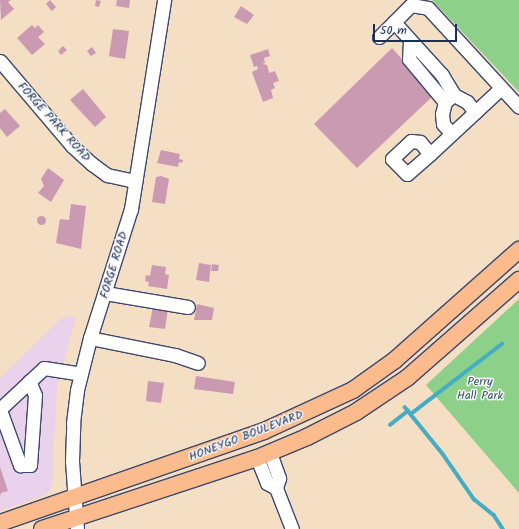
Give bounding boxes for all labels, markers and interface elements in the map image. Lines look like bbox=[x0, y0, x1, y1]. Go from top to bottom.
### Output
scale bar bbox=[375, 16, 459, 42]
text: 50 m bbox=[380, 21, 407, 40]
street label: FORGE PARK ROAD bbox=[15, 79, 93, 165]
street label: FORGE ROAD bbox=[97, 230, 131, 300]
park label: Perry Hall Park bbox=[457, 375, 503, 403]
street label: HONEYGO BOULEVARD bbox=[187, 408, 305, 464]

